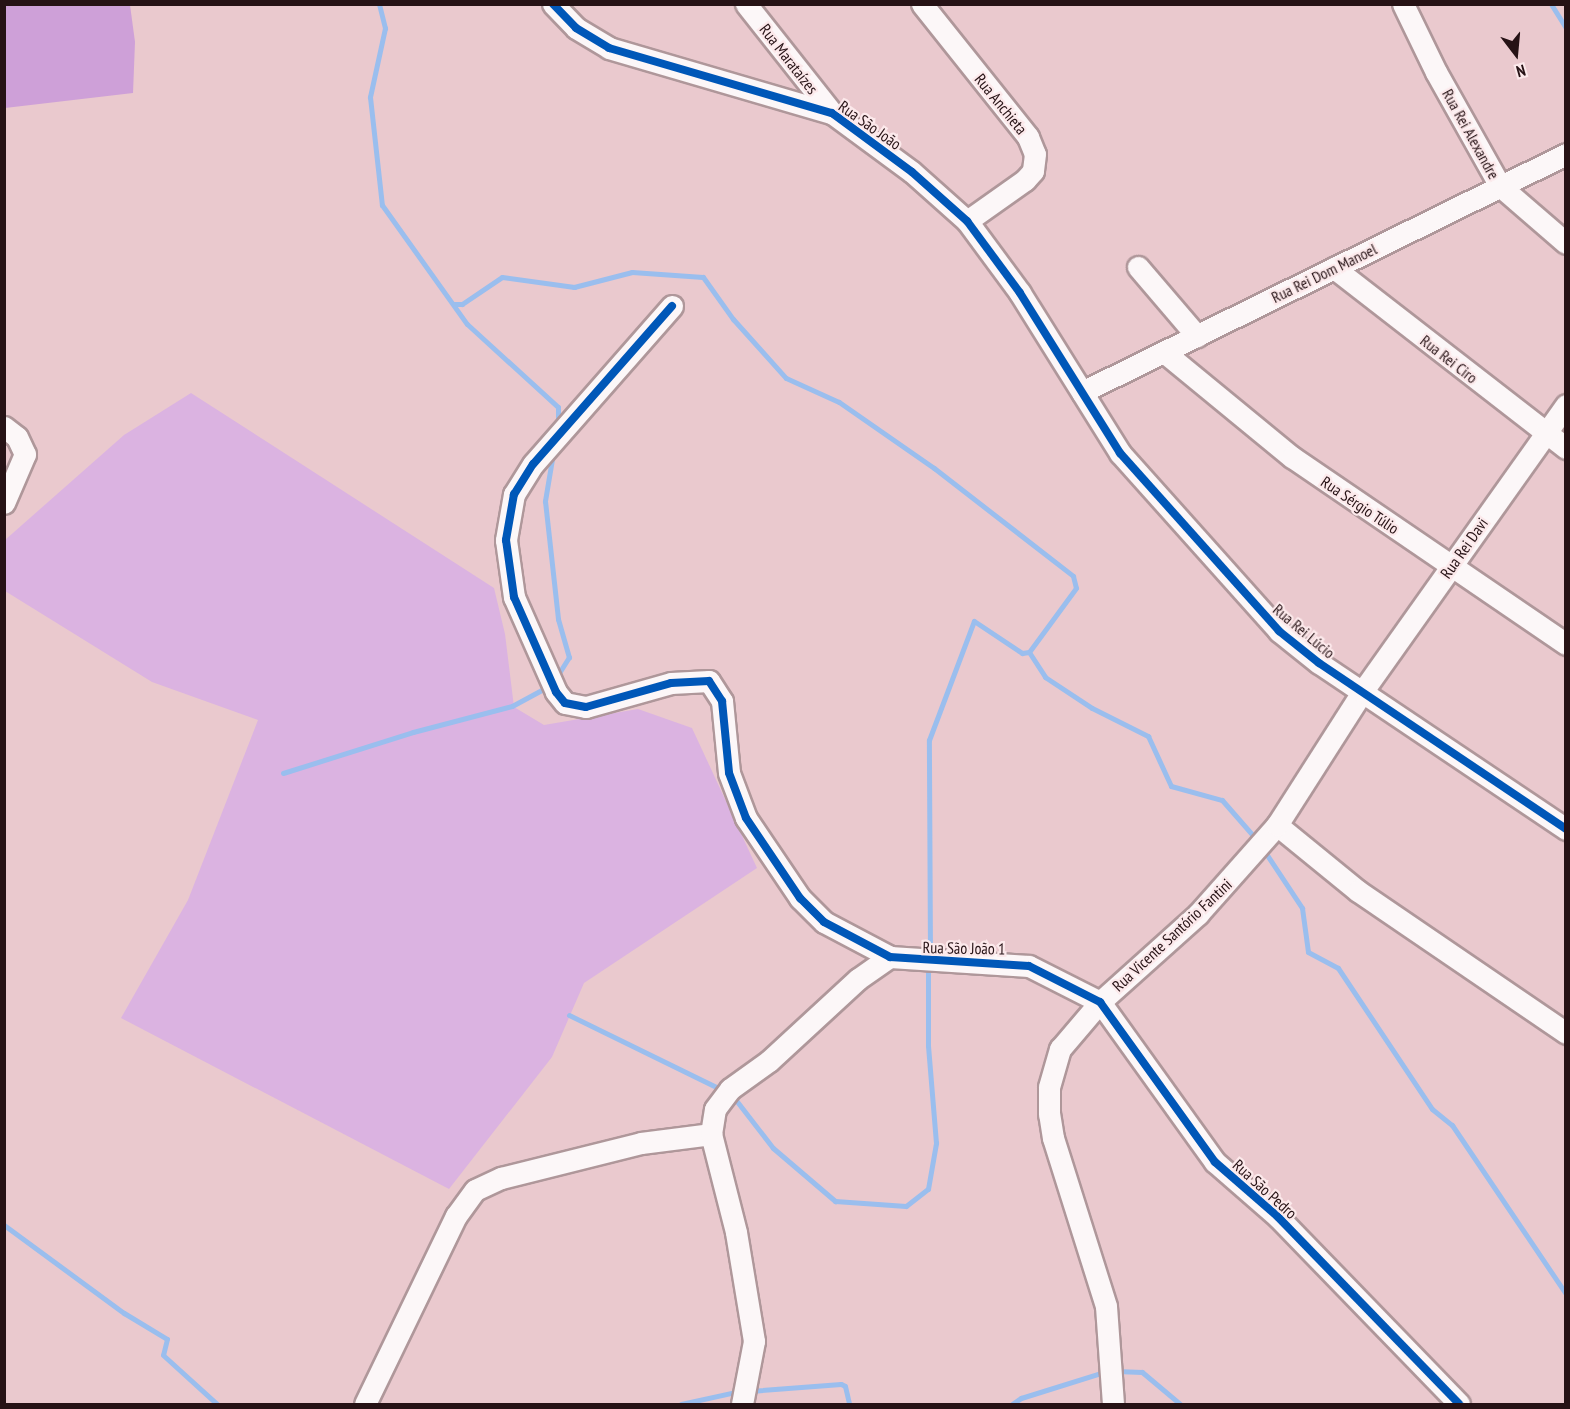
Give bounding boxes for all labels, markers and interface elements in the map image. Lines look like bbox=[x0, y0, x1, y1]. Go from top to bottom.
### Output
street label: Rua Marataízes bbox=[756, 20, 822, 98]
north arrow bbox=[1486, 24, 1546, 84]
text: N bbox=[1514, 60, 1528, 82]
street label: Rua Anchieta bbox=[971, 70, 1031, 138]
street label: Rua Rei Alexandre bbox=[1438, 85, 1504, 183]
street label: Rua São João bbox=[835, 96, 905, 154]
street label: Rua Rei Dom Manoel bbox=[1268, 239, 1380, 307]
street label: Rua Rei Ciro bbox=[1417, 331, 1481, 387]
street label: Rua Sérgio Túlio bbox=[1317, 472, 1403, 538]
street label: Rua Rei Davi bbox=[1436, 514, 1492, 582]
street label: Rua Rei Lúcio bbox=[1269, 600, 1339, 662]
street label: Rua Vicente Santório Fantini bbox=[1108, 875, 1236, 995]
street label: Rua São João 1 bbox=[923, 938, 1005, 958]
street label: Rua São Pedro bbox=[1229, 1155, 1301, 1223]

